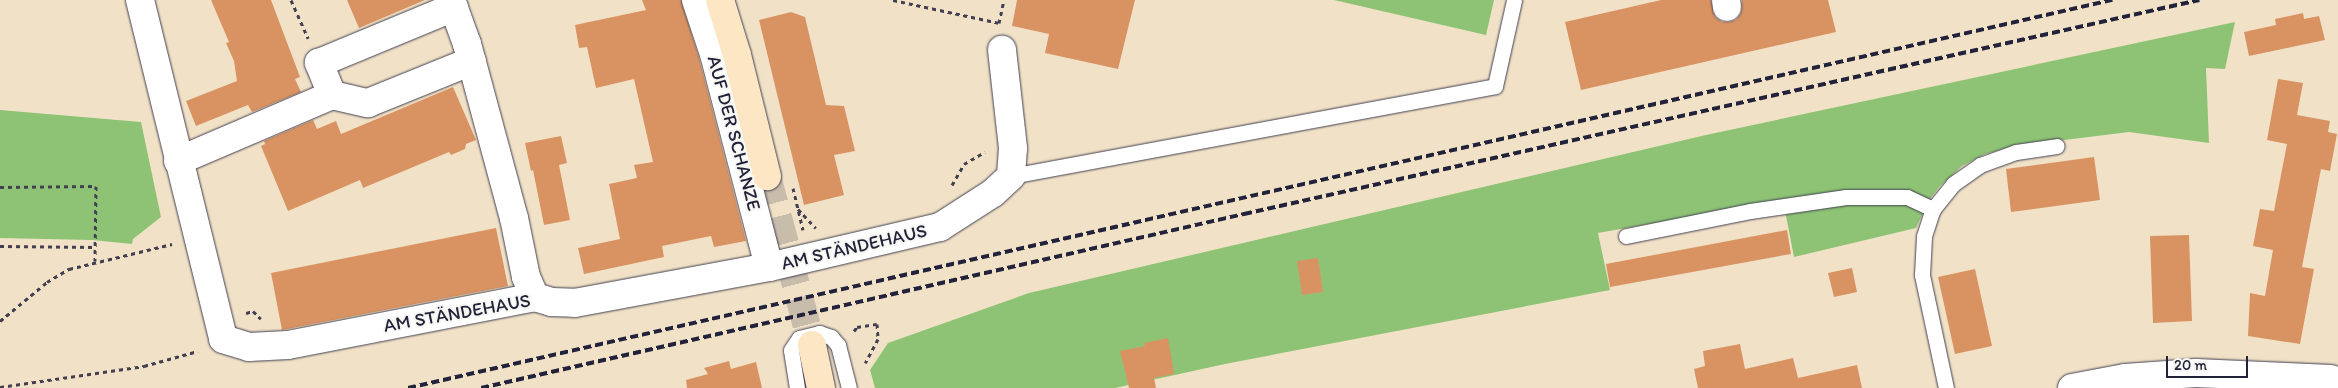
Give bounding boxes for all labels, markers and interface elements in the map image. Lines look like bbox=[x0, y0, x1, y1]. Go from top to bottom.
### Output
street label: AUF DER SCHANZE bbox=[702, 53, 766, 213]
street label: AM STÄNDEHAUS bbox=[779, 219, 929, 275]
street label: AM STÄNDEHAUS bbox=[381, 289, 533, 337]
scale bar bbox=[2168, 346, 2250, 378]
text: 20 m bbox=[2174, 356, 2207, 374]

